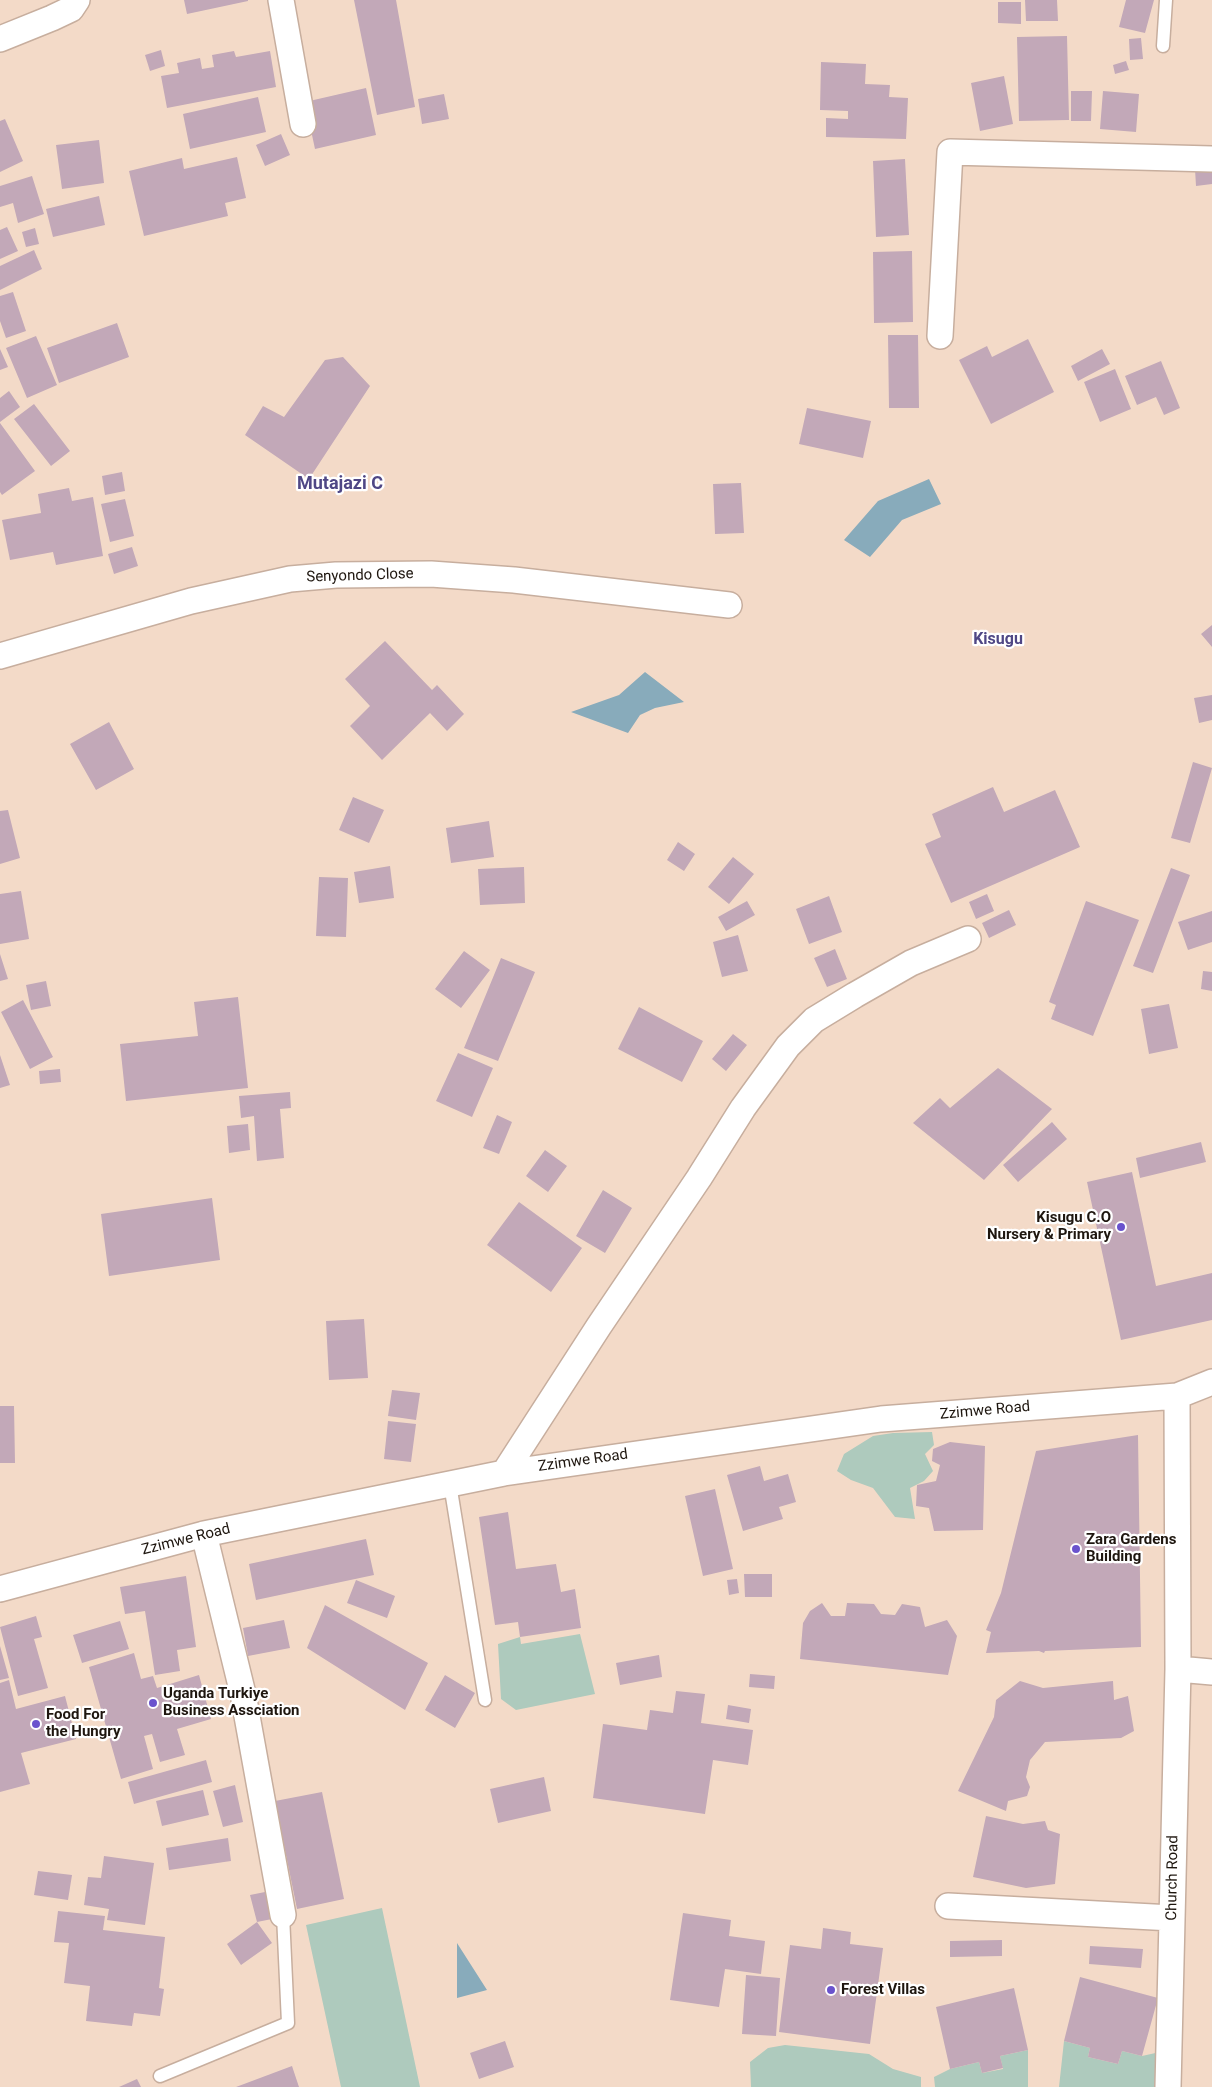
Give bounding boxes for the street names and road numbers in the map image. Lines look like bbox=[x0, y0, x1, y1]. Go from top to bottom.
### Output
street label: Senyondo Close bbox=[306, 565, 414, 587]
street label: Zzimwe Road bbox=[939, 1398, 1031, 1424]
street label: Zzimwe Road bbox=[537, 1446, 629, 1476]
street label: Zzimwe Road bbox=[140, 1520, 232, 1560]
street label: Church Road bbox=[1163, 1835, 1183, 1921]

